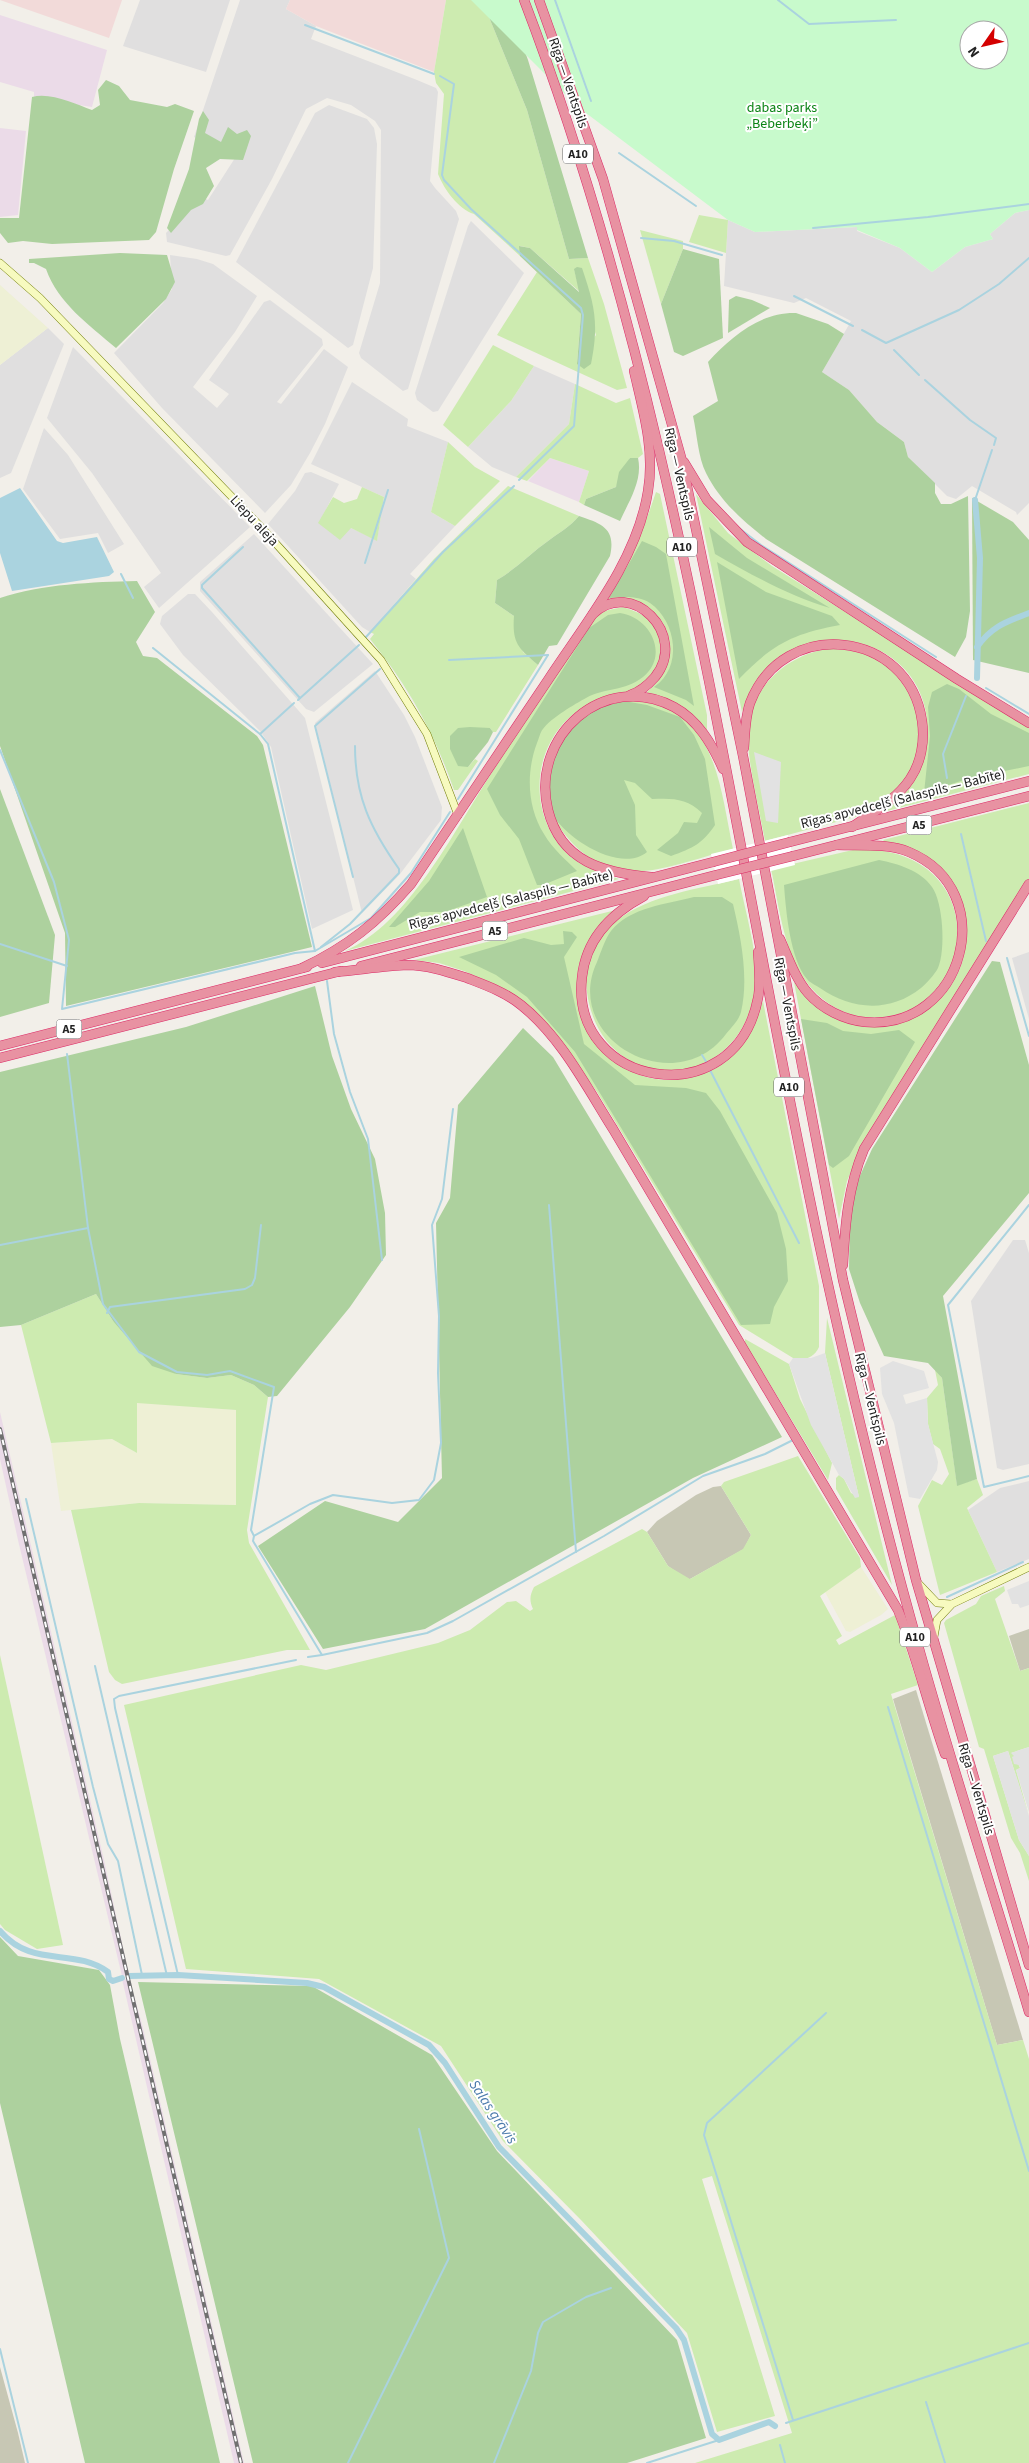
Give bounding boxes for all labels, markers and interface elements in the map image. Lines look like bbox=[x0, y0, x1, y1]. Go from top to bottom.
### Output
north arrow bbox=[959, 20, 1009, 70]
street label: Rīga — Ventspils bbox=[543, 35, 593, 131]
text: N bbox=[963, 42, 985, 61]
park label: dabas parks „Beberbeķi” bbox=[746, 98, 818, 134]
road number: A10 bbox=[563, 144, 593, 164]
street label: Rīga — Ventspils bbox=[659, 426, 699, 523]
street label: Liepu aleja bbox=[225, 491, 283, 551]
road number: A10 bbox=[667, 538, 697, 556]
street label: Rīgas apvedceļš (Salaspils — Babīte) bbox=[799, 764, 1007, 834]
road number: A5 bbox=[906, 816, 932, 834]
street label: Rīgas apvedceļš (Salaspils — Babīte) bbox=[407, 865, 615, 935]
road number: A5 bbox=[482, 921, 508, 940]
street label: Rīga — Ventspils bbox=[768, 956, 806, 1053]
road number: A5 bbox=[56, 1020, 82, 1038]
road number: A10 bbox=[774, 1078, 804, 1096]
street label: Rīga — Ventspils bbox=[849, 1351, 891, 1448]
road number: A10 bbox=[900, 1628, 930, 1646]
street label: Rīga — Ventspils bbox=[953, 1741, 999, 1837]
water label: Salas grāvis bbox=[464, 2076, 522, 2148]

